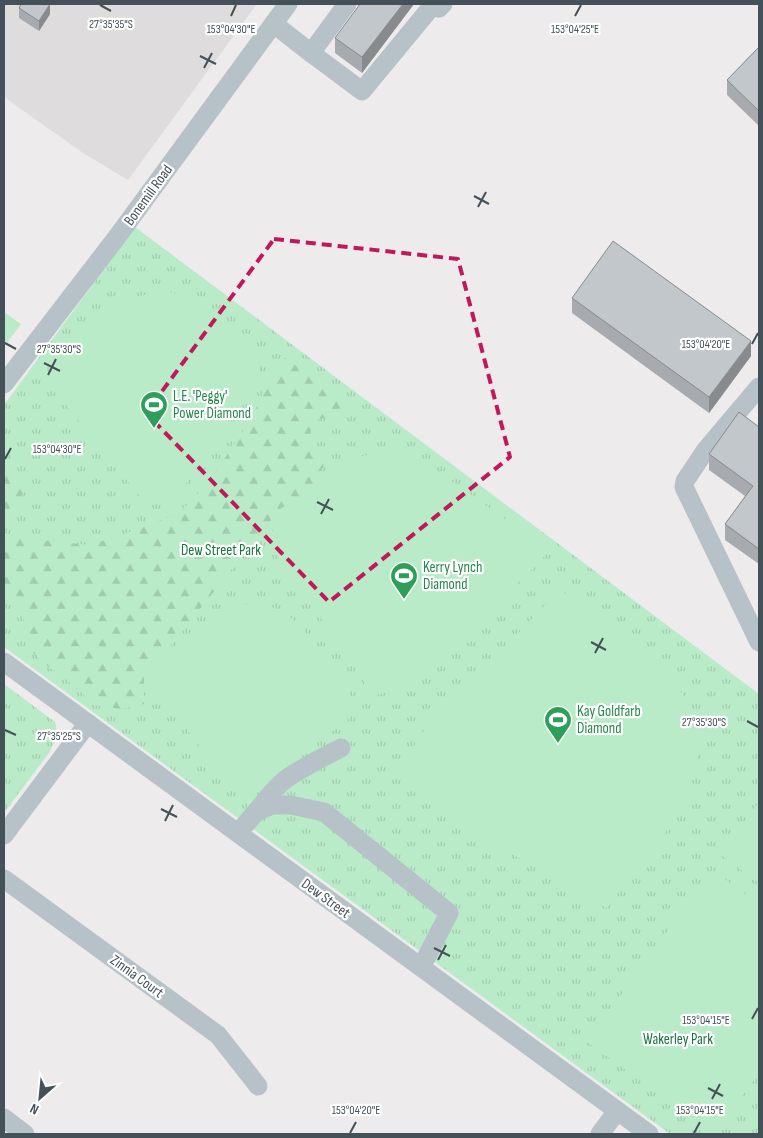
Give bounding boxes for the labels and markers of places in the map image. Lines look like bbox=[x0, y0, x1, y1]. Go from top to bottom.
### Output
place label: L.E. 'Peggy' Power Diamond bbox=[173, 387, 251, 423]
sports icon: L.E. 'Peggy' Power Diamond bbox=[139, 390, 169, 429]
place label: Kerry Lynch Diamond bbox=[423, 558, 482, 594]
sports icon: Kerry Lynch Diamond bbox=[389, 561, 419, 600]
place label: Kay Goldfarb Diamond bbox=[577, 702, 641, 738]
sports icon: Kay Goldfarb Diamond bbox=[543, 705, 573, 744]

